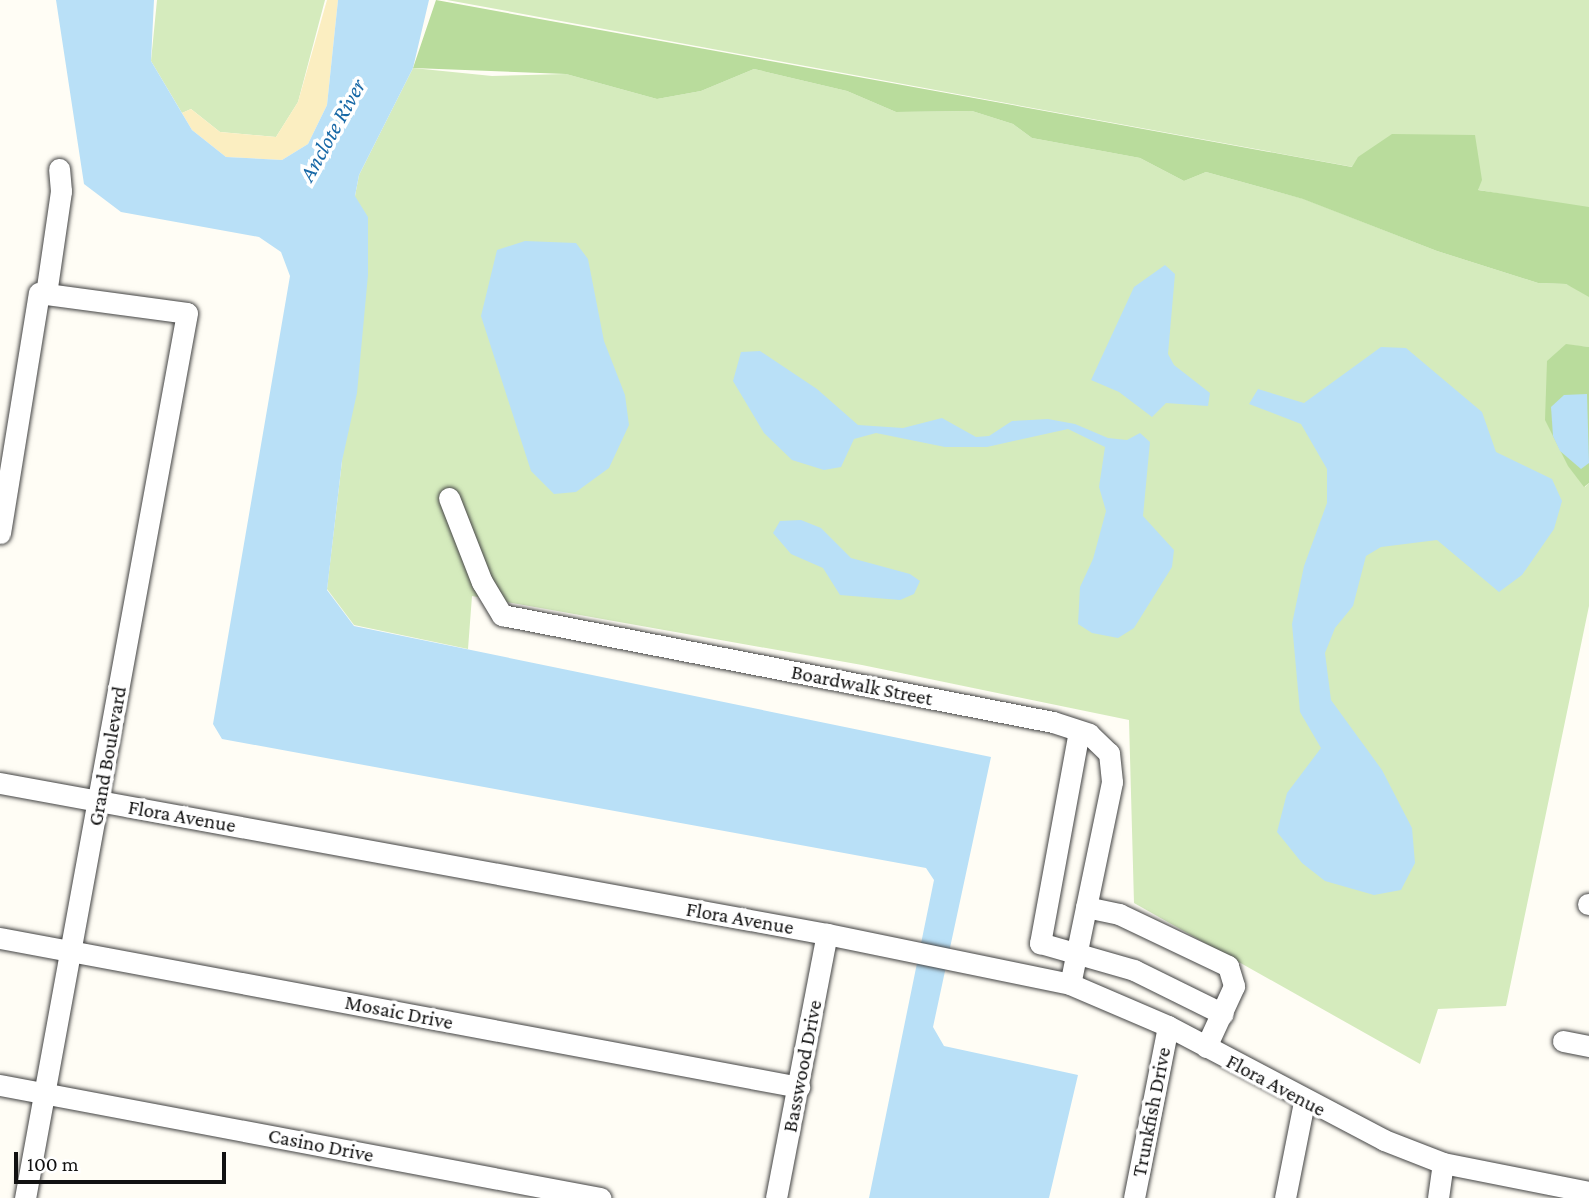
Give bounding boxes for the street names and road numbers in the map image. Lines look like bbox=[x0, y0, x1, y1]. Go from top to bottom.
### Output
street label: Boardwalk Street bbox=[789, 659, 935, 711]
street label: Grand Boulevard bbox=[82, 684, 132, 828]
street label: Flora Avenue bbox=[126, 794, 238, 838]
street label: Flora Avenue bbox=[684, 896, 796, 940]
street label: Mosaic Drive bbox=[343, 989, 455, 1035]
street label: Basswood Drive bbox=[777, 998, 827, 1134]
street label: Trunkfish Drive bbox=[1126, 1045, 1176, 1179]
street label: Flora Avenue bbox=[1222, 1048, 1330, 1122]
street label: Casino Drive bbox=[266, 1122, 376, 1168]

